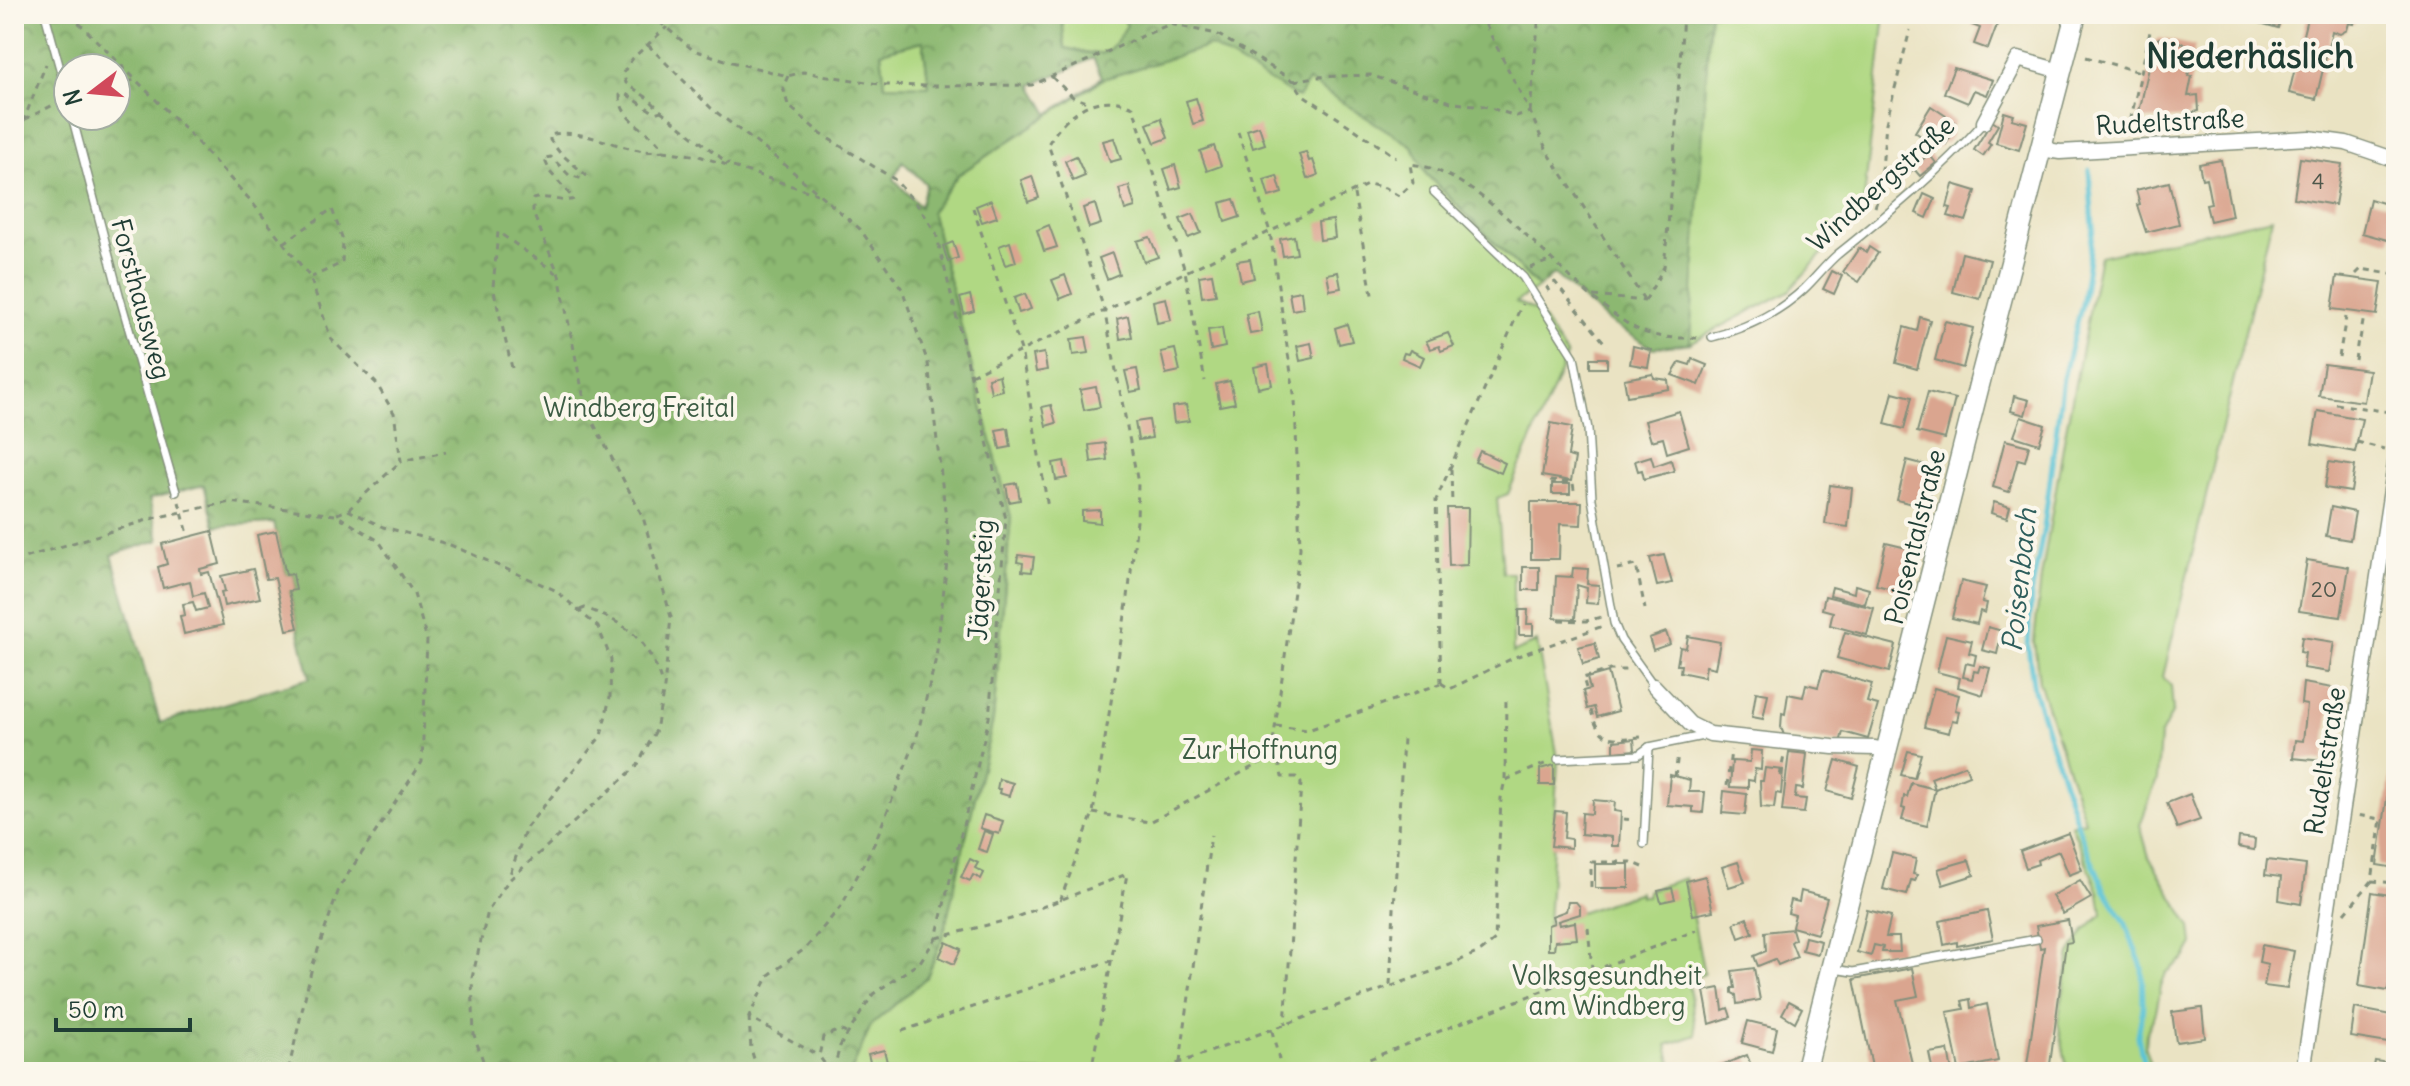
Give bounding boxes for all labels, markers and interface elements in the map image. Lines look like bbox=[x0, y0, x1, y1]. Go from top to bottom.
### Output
district label: Niederhäslich bbox=[2146, 34, 2354, 77]
north arrow bbox=[52, 52, 132, 132]
text: N bbox=[57, 86, 88, 109]
street label: Rudeltstraße bbox=[2095, 101, 2245, 142]
street label: Windbergstraße bbox=[1800, 109, 1961, 258]
house number: 4 bbox=[2312, 167, 2324, 195]
street label: Forsthausweg bbox=[104, 215, 179, 383]
park label: Windberg Freital bbox=[543, 391, 735, 424]
street label: Poisentalstraße bbox=[1877, 446, 1952, 628]
water label: Poisenbach bbox=[1994, 506, 2045, 653]
street label: Jägersteig bbox=[961, 518, 1000, 642]
house number: 20 bbox=[2311, 575, 2337, 603]
street label: Rudeltstraße bbox=[2297, 685, 2352, 837]
park label: Zur Hoffnung bbox=[1182, 733, 1338, 766]
park label: Volksgesundheit am Windberg bbox=[1512, 959, 1702, 1022]
scale bar bbox=[56, 982, 190, 1032]
text: 50 m bbox=[68, 994, 124, 1024]

